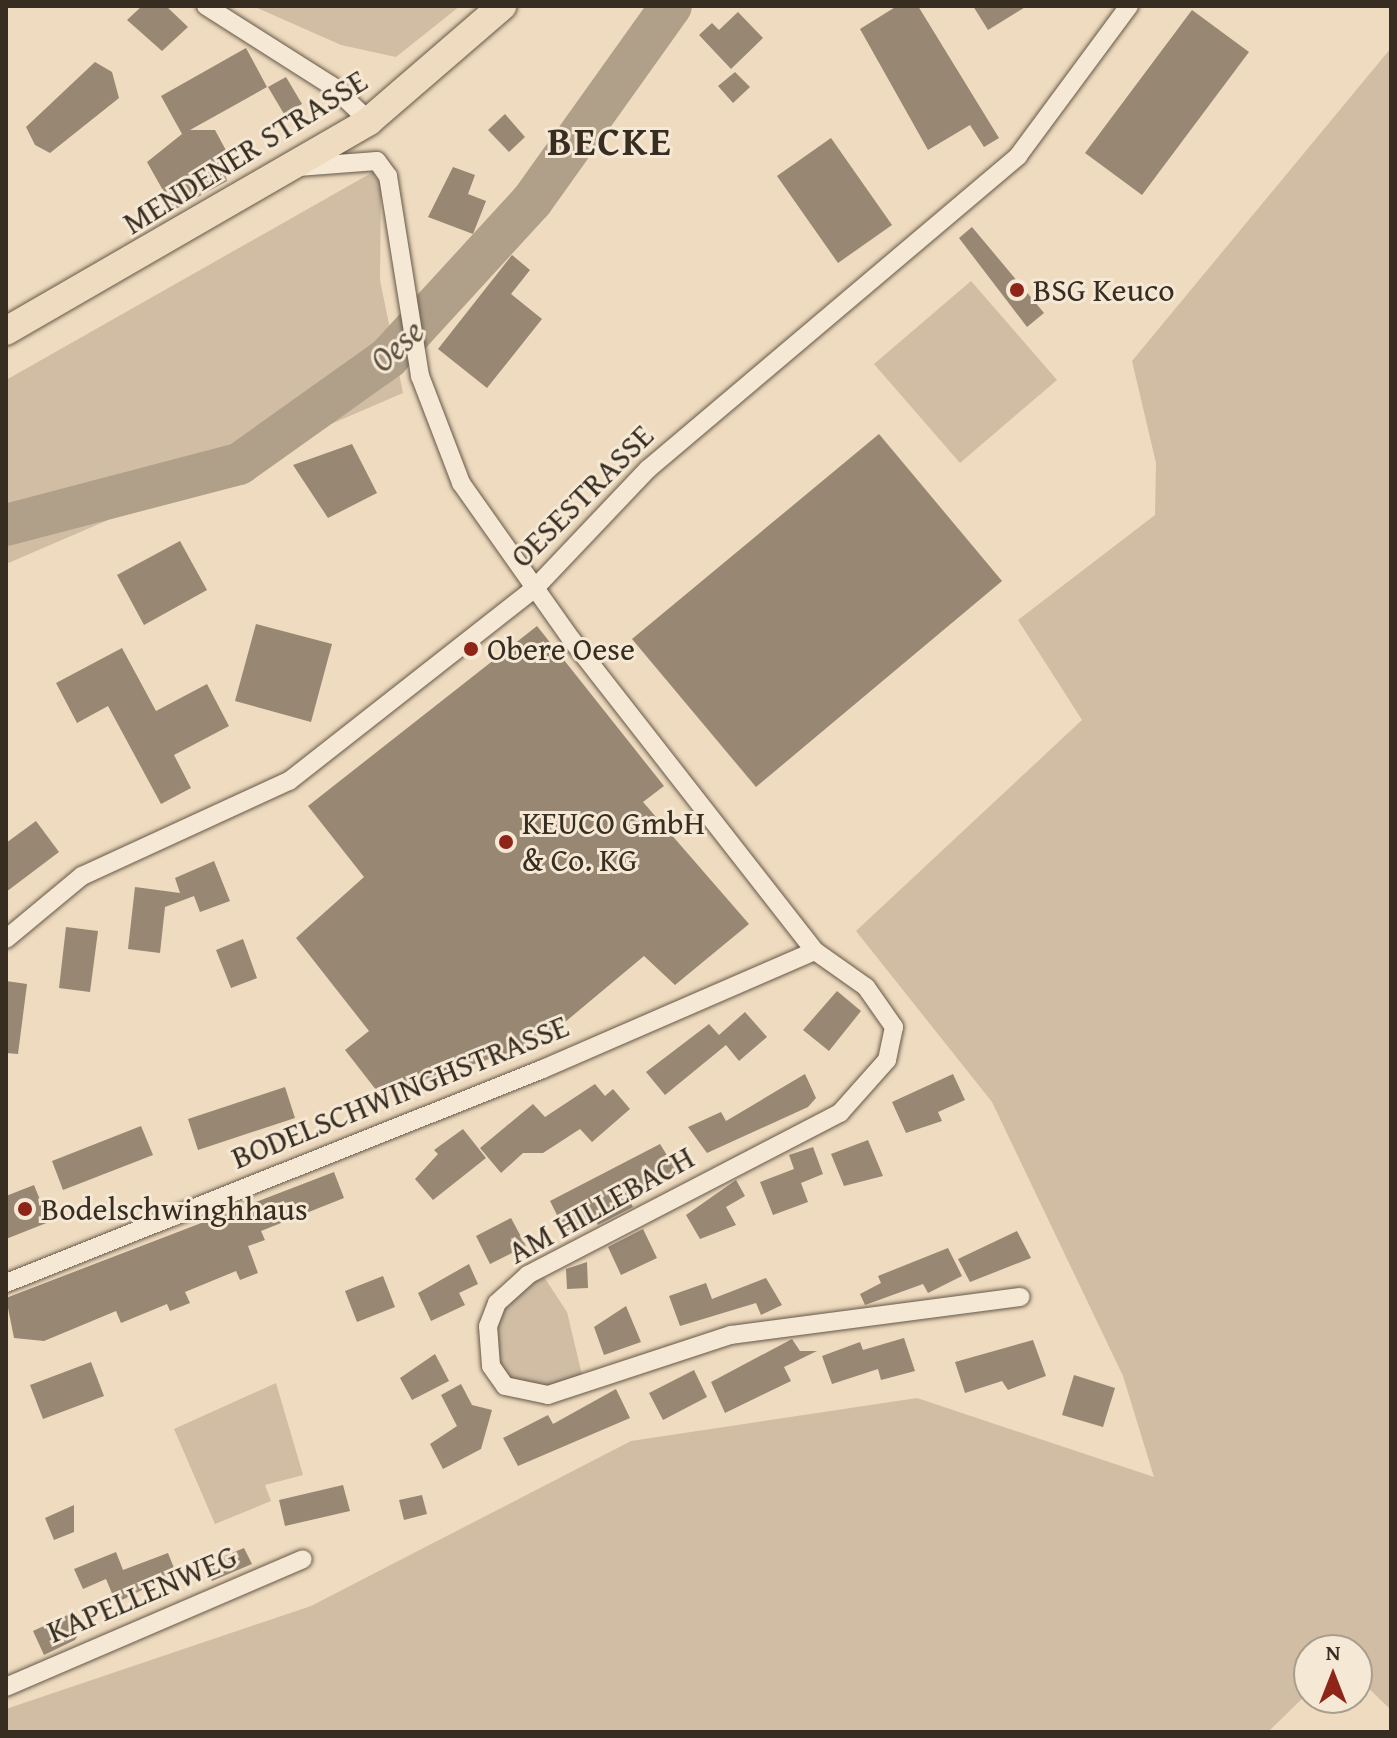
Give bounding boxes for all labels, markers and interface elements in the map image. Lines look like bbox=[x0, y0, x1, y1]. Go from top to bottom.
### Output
street label: MENDENER STRASSE bbox=[116, 61, 374, 243]
district label: BECKE bbox=[547, 117, 673, 165]
place label: BSG Keuco bbox=[1033, 271, 1174, 309]
marker: BSG Keuco bbox=[1008, 281, 1026, 299]
water label: Oese bbox=[361, 310, 431, 380]
street label: OESESTRASSE bbox=[503, 417, 661, 575]
place label: Obere Oese bbox=[487, 630, 635, 668]
marker: Obere Oese bbox=[462, 640, 480, 658]
place label: KEUCO GmbH & Co. KG bbox=[522, 805, 705, 880]
marker: KEUCO GmbH & Co. KG bbox=[497, 833, 515, 851]
street label: BODELSCHWINGHSTRASSE bbox=[226, 1007, 574, 1177]
street label: AM HILLEBACH bbox=[501, 1138, 701, 1272]
place label: Bodelschwinghhaus bbox=[41, 1190, 308, 1228]
marker: Bodelschwinghhaus bbox=[16, 1200, 34, 1218]
street label: KAPELLENWEG bbox=[41, 1537, 243, 1651]
north arrow bbox=[1293, 1634, 1373, 1714]
text: N bbox=[1326, 1636, 1340, 1668]

